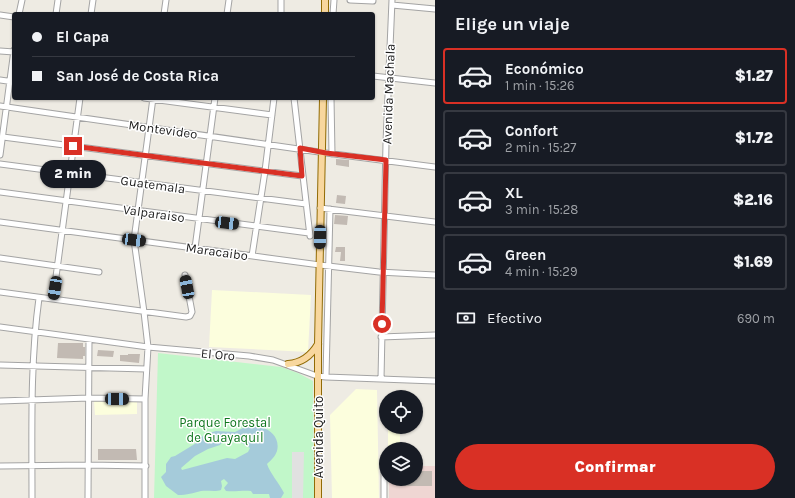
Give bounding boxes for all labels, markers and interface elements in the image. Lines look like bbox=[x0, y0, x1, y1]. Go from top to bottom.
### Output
text: Elige un viaje bbox=[455, 13, 570, 35]
text: El Capa bbox=[56, 28, 109, 46]
street label: Avenida Machala bbox=[379, 43, 398, 145]
icon: car bbox=[457, 58, 493, 94]
text: Económico bbox=[505, 60, 584, 78]
text: San José de Costa Rica bbox=[56, 67, 219, 85]
text: $1.27 bbox=[735, 67, 773, 85]
text: 1 min · 15:26 bbox=[505, 78, 574, 93]
street label: Montevideo bbox=[128, 117, 198, 142]
icon: car bbox=[457, 120, 493, 156]
text: Confort bbox=[505, 122, 558, 140]
text: $1.72 bbox=[735, 129, 773, 147]
route end bbox=[64, 137, 82, 155]
text: 2 min · 15:27 bbox=[505, 140, 576, 155]
callout: 2 min bbox=[40, 160, 106, 188]
text: 2 min bbox=[54, 166, 92, 181]
street label: Guatemala bbox=[120, 173, 186, 196]
icon: car bbox=[457, 182, 493, 218]
text: XL bbox=[505, 184, 523, 202]
text: $2.16 bbox=[733, 191, 773, 209]
street label: Valparaiso bbox=[122, 202, 186, 225]
text: 3 min · 15:28 bbox=[505, 202, 578, 217]
car bbox=[214, 216, 240, 230]
car bbox=[314, 225, 326, 249]
car bbox=[121, 233, 147, 247]
street label: Maracaibo bbox=[185, 240, 249, 263]
icon: car bbox=[457, 244, 493, 280]
text: Green bbox=[505, 246, 546, 264]
text: $1.69 bbox=[733, 253, 773, 271]
text: 4 min · 15:29 bbox=[505, 264, 577, 279]
car bbox=[179, 274, 195, 300]
car bbox=[47, 275, 63, 301]
icon: cash bbox=[455, 307, 477, 329]
text: Efectivo bbox=[487, 309, 542, 327]
text: 690 m bbox=[737, 311, 775, 326]
route start bbox=[373, 315, 391, 333]
street label: El Oro bbox=[200, 346, 236, 363]
map controls bbox=[379, 390, 423, 486]
button: locate bbox=[379, 390, 423, 434]
car bbox=[105, 393, 129, 405]
street label: Avenida Quito bbox=[311, 396, 326, 478]
park label: Parque Forestal de Guayaquil bbox=[179, 415, 271, 446]
button: layers bbox=[379, 442, 423, 486]
button: Confirmar bbox=[455, 444, 775, 490]

